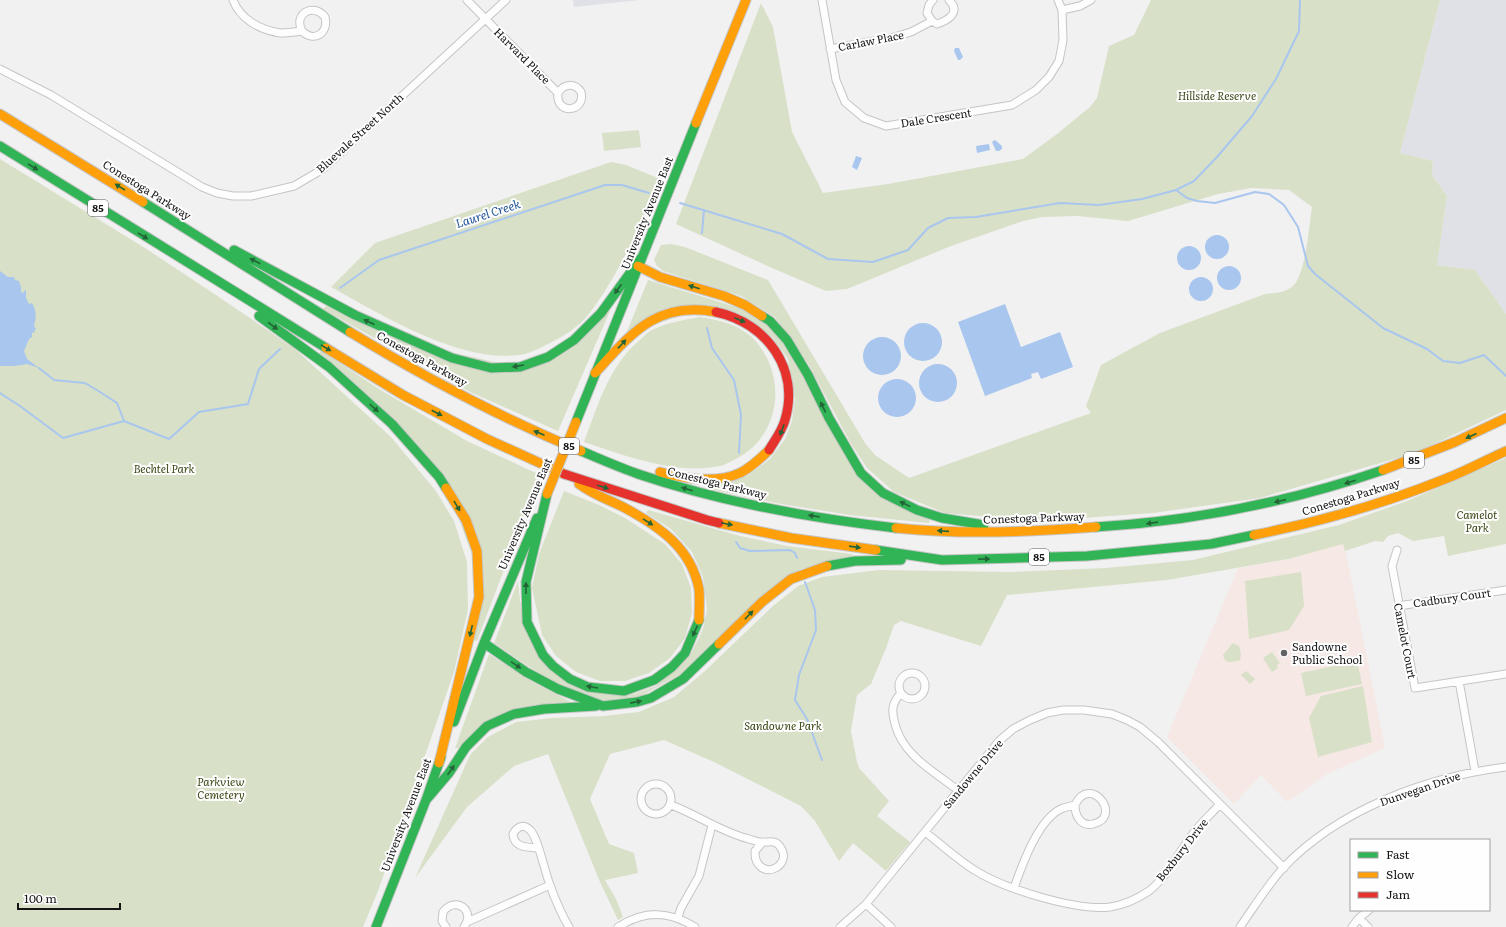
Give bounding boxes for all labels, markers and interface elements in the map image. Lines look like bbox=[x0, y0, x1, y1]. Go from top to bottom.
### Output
street label: Harvard Place bbox=[491, 24, 555, 87]
street label: Carlaw Place bbox=[837, 26, 905, 54]
park label: Hillside Reserve bbox=[1178, 87, 1256, 103]
street label: Bluevale Street North bbox=[312, 89, 407, 176]
street label: Dale Crescent bbox=[899, 103, 973, 131]
street label: University Avenue East bbox=[616, 153, 676, 272]
street label: Conestoga Parkway bbox=[100, 155, 195, 223]
one-way arrow bbox=[28, 163, 38, 171]
one-way arrow bbox=[114, 184, 126, 191]
water label: Laurel Creek bbox=[453, 194, 523, 232]
road number: 85 bbox=[88, 200, 108, 216]
one-way arrow bbox=[137, 232, 149, 239]
one-way arrow bbox=[249, 257, 260, 264]
one-way arrow bbox=[614, 284, 622, 294]
one-way arrow bbox=[687, 284, 699, 290]
one-way arrow bbox=[734, 317, 745, 323]
one-way arrow bbox=[363, 318, 375, 324]
one-way arrow bbox=[267, 322, 278, 330]
street label: Conestoga Parkway bbox=[374, 326, 471, 390]
one-way arrow bbox=[617, 339, 627, 349]
one-way arrow bbox=[320, 344, 332, 351]
one-way arrow bbox=[512, 363, 524, 369]
one-way arrow bbox=[820, 401, 827, 412]
one-way arrow bbox=[368, 403, 379, 412]
one-way arrow bbox=[431, 409, 443, 416]
one-way arrow bbox=[778, 424, 784, 436]
one-way arrow bbox=[534, 430, 545, 436]
one-way arrow bbox=[1465, 433, 1477, 439]
road number: 85 bbox=[559, 438, 579, 454]
road number: 85 bbox=[1404, 452, 1424, 468]
street label: University Avenue East bbox=[493, 454, 555, 572]
park label: Bechtel Park bbox=[134, 460, 195, 476]
street label: Conestoga Parkway bbox=[666, 462, 769, 502]
street label: Conestoga Parkway bbox=[1300, 473, 1402, 519]
one-way arrow bbox=[1343, 479, 1355, 485]
one-way arrow bbox=[597, 484, 609, 490]
one-way arrow bbox=[680, 486, 692, 492]
one-way arrow bbox=[1274, 498, 1286, 504]
one-way arrow bbox=[453, 501, 461, 511]
one-way arrow bbox=[899, 501, 910, 507]
park label: Camelot Park bbox=[1457, 506, 1498, 535]
street label: Conestoga Parkway bbox=[983, 507, 1086, 527]
one-way arrow bbox=[808, 513, 820, 519]
one-way arrow bbox=[643, 518, 653, 526]
one-way arrow bbox=[1146, 520, 1158, 526]
one-way arrow bbox=[721, 522, 734, 528]
one-way arrow bbox=[937, 528, 949, 535]
one-way arrow bbox=[849, 544, 861, 550]
road number: 85 bbox=[1029, 549, 1049, 565]
one-way arrow bbox=[978, 556, 991, 562]
one-way arrow bbox=[523, 581, 529, 594]
street label: Cadbury Court bbox=[1412, 584, 1492, 610]
street label: Camelot Court bbox=[1391, 602, 1421, 681]
one-way arrow bbox=[744, 610, 753, 620]
one-way arrow bbox=[467, 625, 473, 637]
one-way arrow bbox=[692, 625, 698, 637]
place label: Sandowne Public School bbox=[1292, 638, 1363, 667]
marker: Sandowne Public School bbox=[1279, 648, 1289, 658]
one-way arrow bbox=[511, 661, 521, 669]
one-way arrow bbox=[585, 684, 598, 690]
one-way arrow bbox=[630, 699, 642, 705]
park label: Sandowne Park bbox=[744, 717, 822, 733]
street label: Sandowne Drive bbox=[938, 735, 1006, 811]
street label: University Avenue East bbox=[376, 755, 434, 874]
one-way arrow bbox=[447, 765, 455, 775]
street label: Dunvegan Drive bbox=[1377, 767, 1462, 809]
park label: Parkview Cemetery bbox=[197, 773, 245, 802]
street label: Boxbury Drive bbox=[1152, 814, 1211, 884]
legend bbox=[1350, 839, 1490, 911]
text: Fast bbox=[1386, 845, 1410, 863]
text: Slow bbox=[1386, 865, 1415, 883]
scale bar bbox=[18, 885, 120, 911]
text: Jam bbox=[1386, 885, 1411, 903]
text: 100 m bbox=[24, 889, 57, 907]

